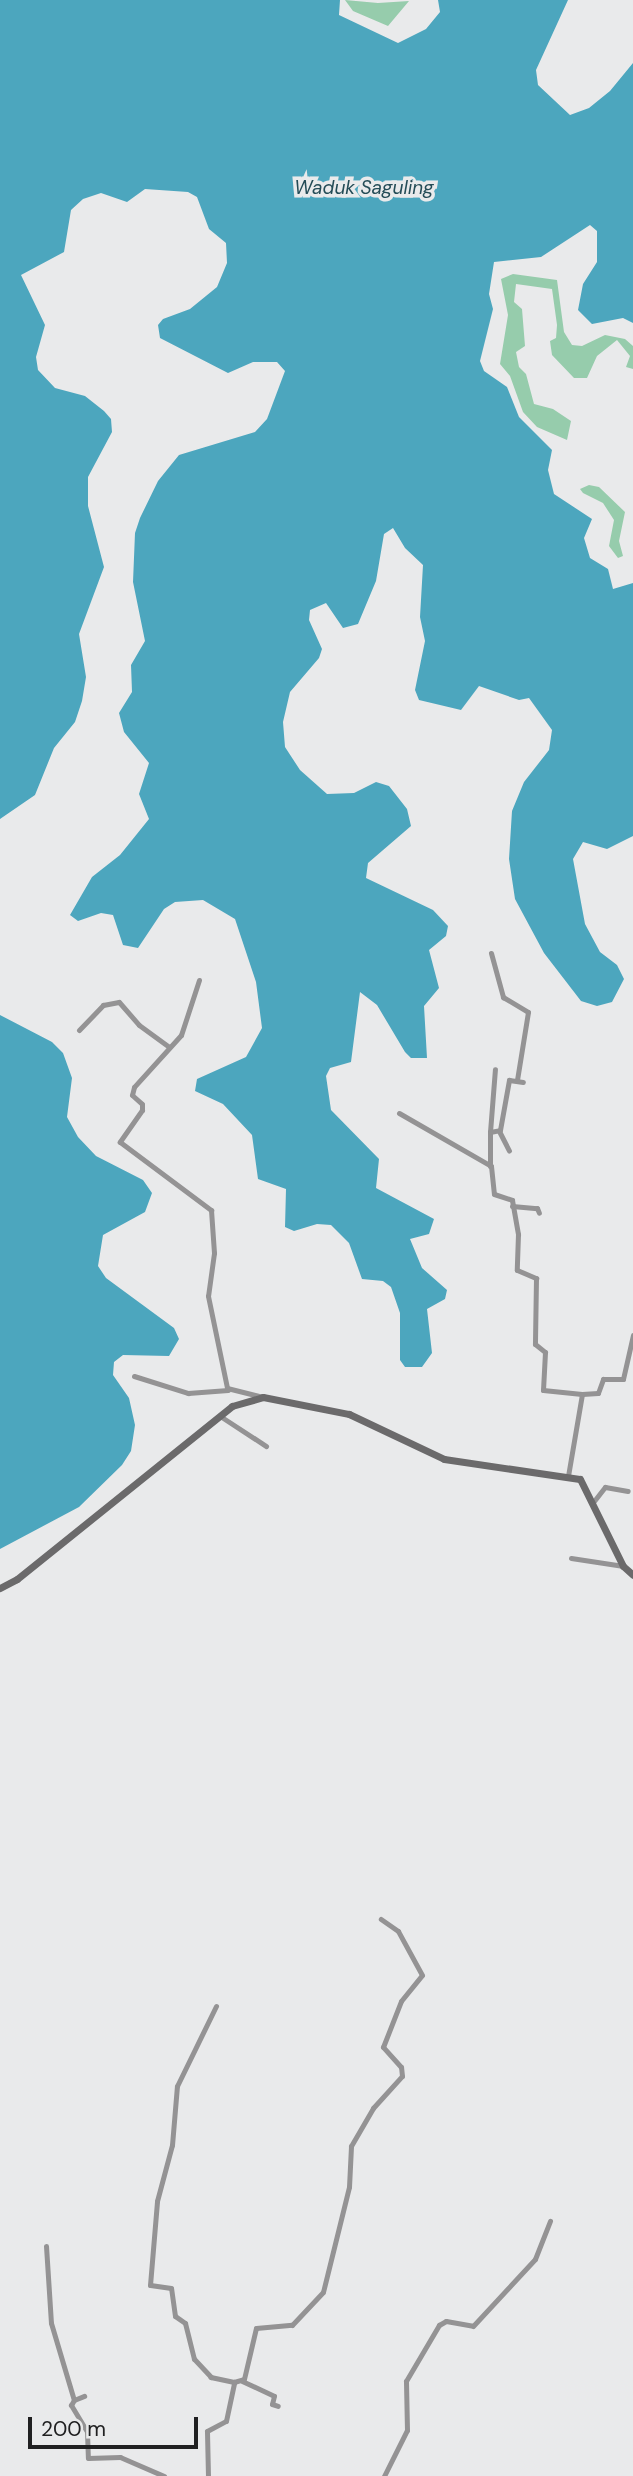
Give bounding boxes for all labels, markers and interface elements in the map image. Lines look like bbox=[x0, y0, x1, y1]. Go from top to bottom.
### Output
water label: Waduk Saguling bbox=[294, 177, 434, 199]
scale bar bbox=[32, 2402, 201, 2446]
text: 200 m bbox=[41, 2415, 106, 2443]

